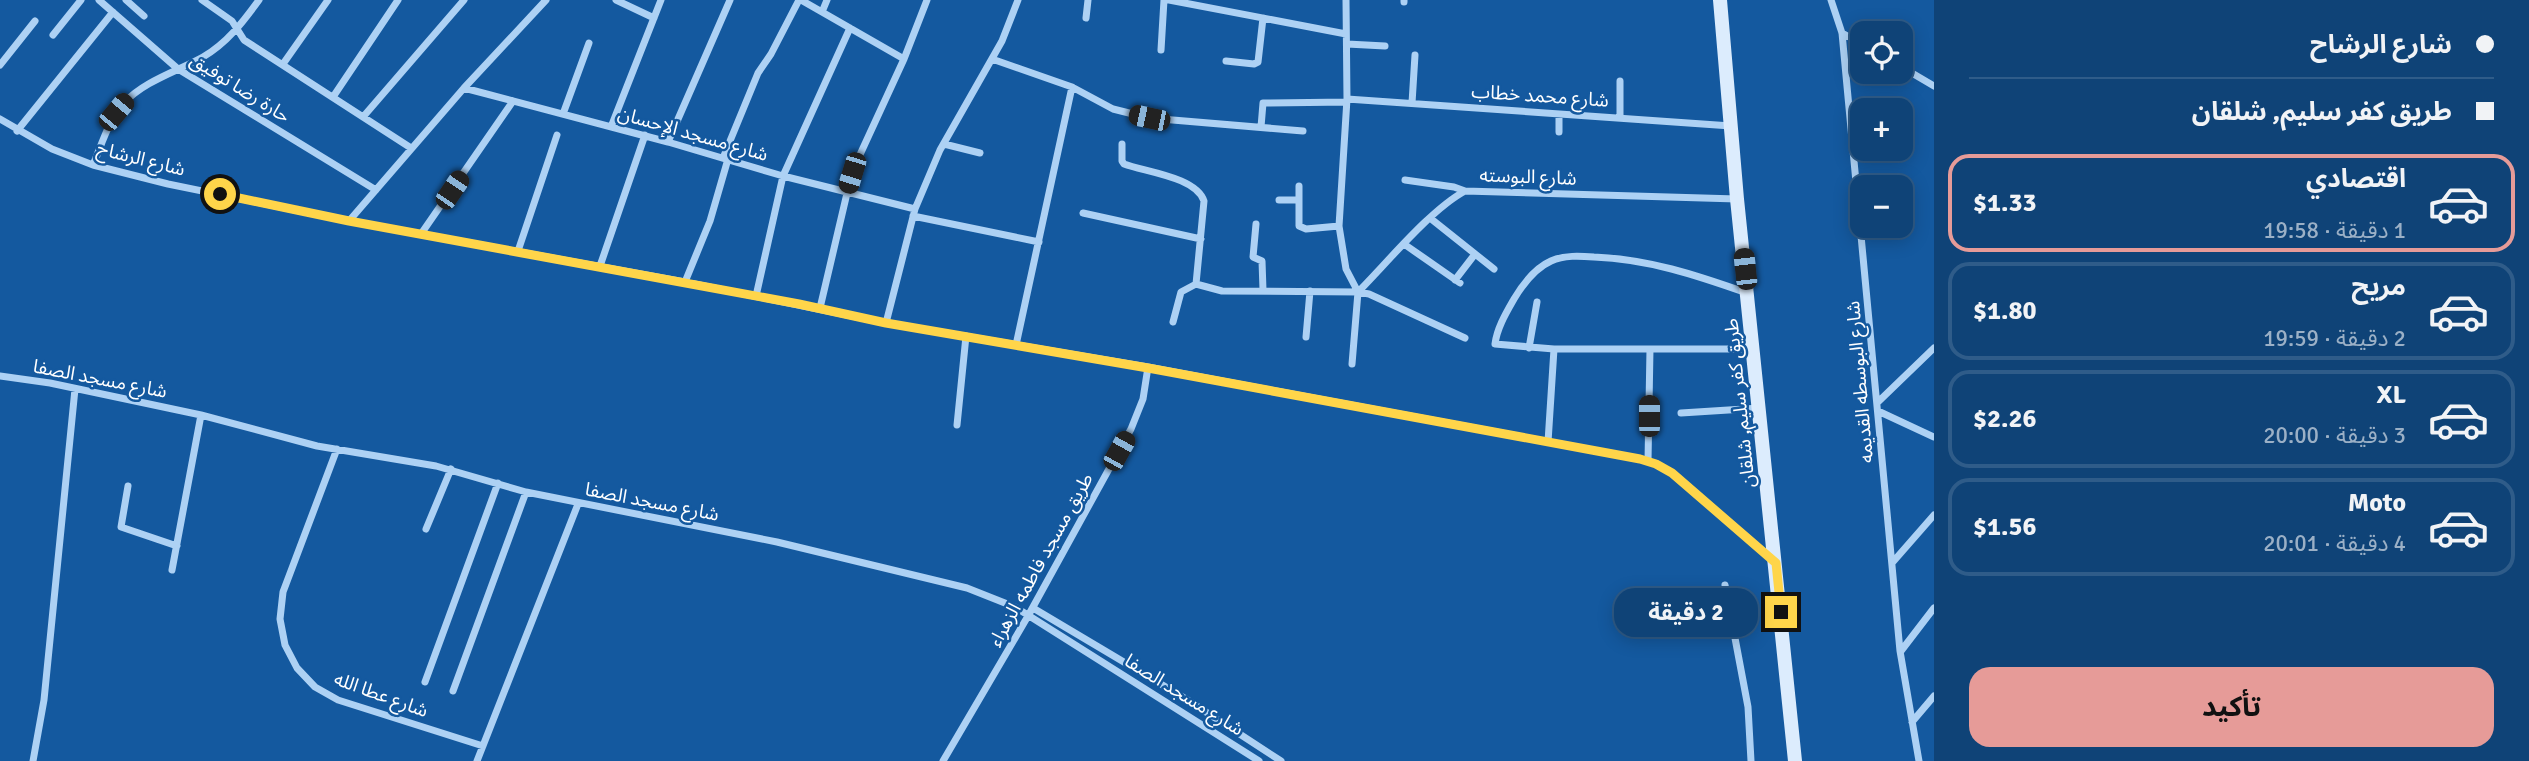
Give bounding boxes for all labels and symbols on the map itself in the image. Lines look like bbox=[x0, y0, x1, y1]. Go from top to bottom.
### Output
street label: حارة رضا توفيق bbox=[185, 48, 295, 128]
street label: شارع محمد خطاب bbox=[1470, 79, 1609, 114]
car bbox=[95, 89, 138, 135]
street label: شارع مسجد الإحسان bbox=[615, 101, 771, 168]
car bbox=[1127, 103, 1172, 133]
street label: شارع الرشاح bbox=[94, 136, 188, 183]
car bbox=[836, 150, 869, 196]
street label: شارع البوسته bbox=[1479, 163, 1577, 192]
car bbox=[432, 167, 473, 213]
route start bbox=[204, 178, 236, 210]
car bbox=[1733, 247, 1758, 291]
street label: شارع البوسطه القديمه bbox=[1841, 300, 1880, 464]
street label: طريق كفر سليم, شلقان bbox=[1719, 317, 1763, 489]
street label: شارع مسجد الصفا bbox=[31, 354, 169, 405]
car bbox=[1639, 395, 1660, 437]
car bbox=[1100, 428, 1139, 474]
street label: طريق مسجد فاطمه الزهراء bbox=[983, 469, 1099, 651]
street label: شارع مسجد الصفا bbox=[583, 477, 721, 528]
callout: 2 دقيقة bbox=[1613, 588, 1756, 636]
route end bbox=[1765, 596, 1797, 628]
street label: شارع مسجد الصفا bbox=[1119, 649, 1248, 742]
street label: شارع عطا الله bbox=[330, 667, 431, 724]

